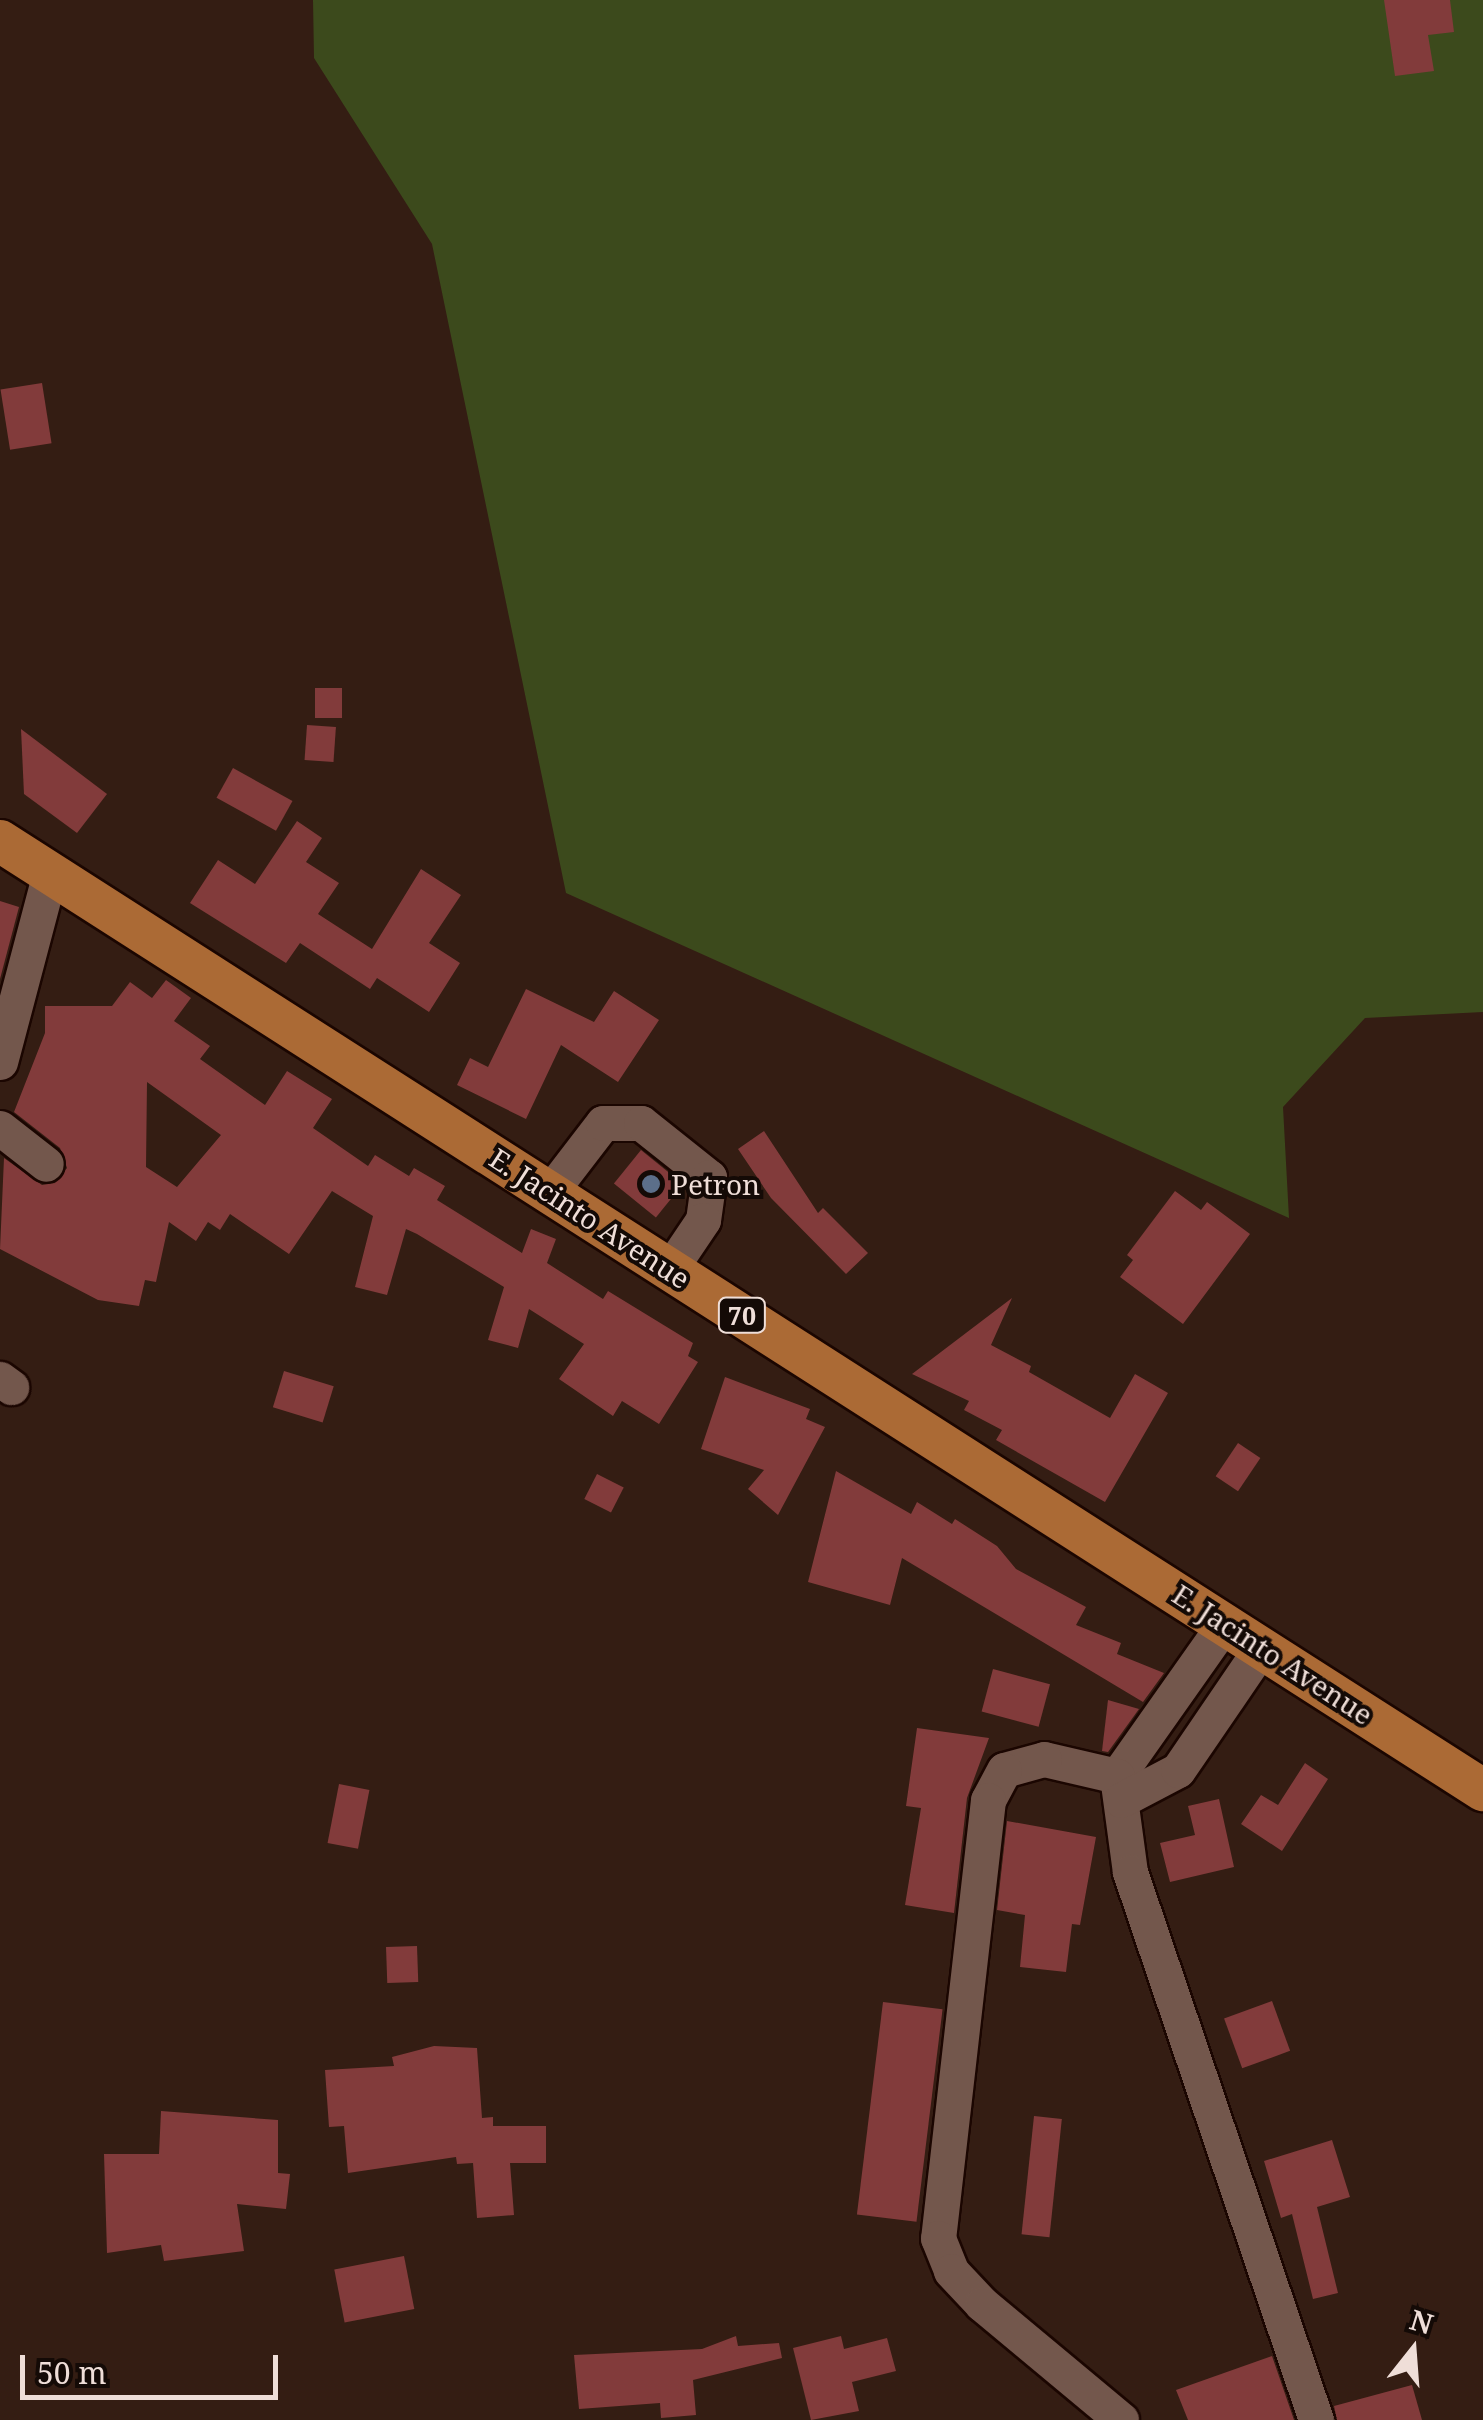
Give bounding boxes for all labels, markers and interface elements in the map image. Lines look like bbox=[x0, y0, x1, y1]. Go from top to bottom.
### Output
street label: E. Jacinto Avenue bbox=[484, 1141, 696, 1295]
place label: Petron bbox=[671, 1167, 760, 1201]
marker: Petron bbox=[640, 1173, 662, 1195]
road number: 70 bbox=[717, 1295, 767, 1335]
street label: E. Jacinto Avenue bbox=[1167, 1577, 1379, 1731]
north arrow bbox=[1363, 2300, 1463, 2400]
text: N bbox=[1406, 2300, 1438, 2343]
scale bar bbox=[25, 2335, 282, 2397]
text: 50 m bbox=[37, 2352, 107, 2393]

